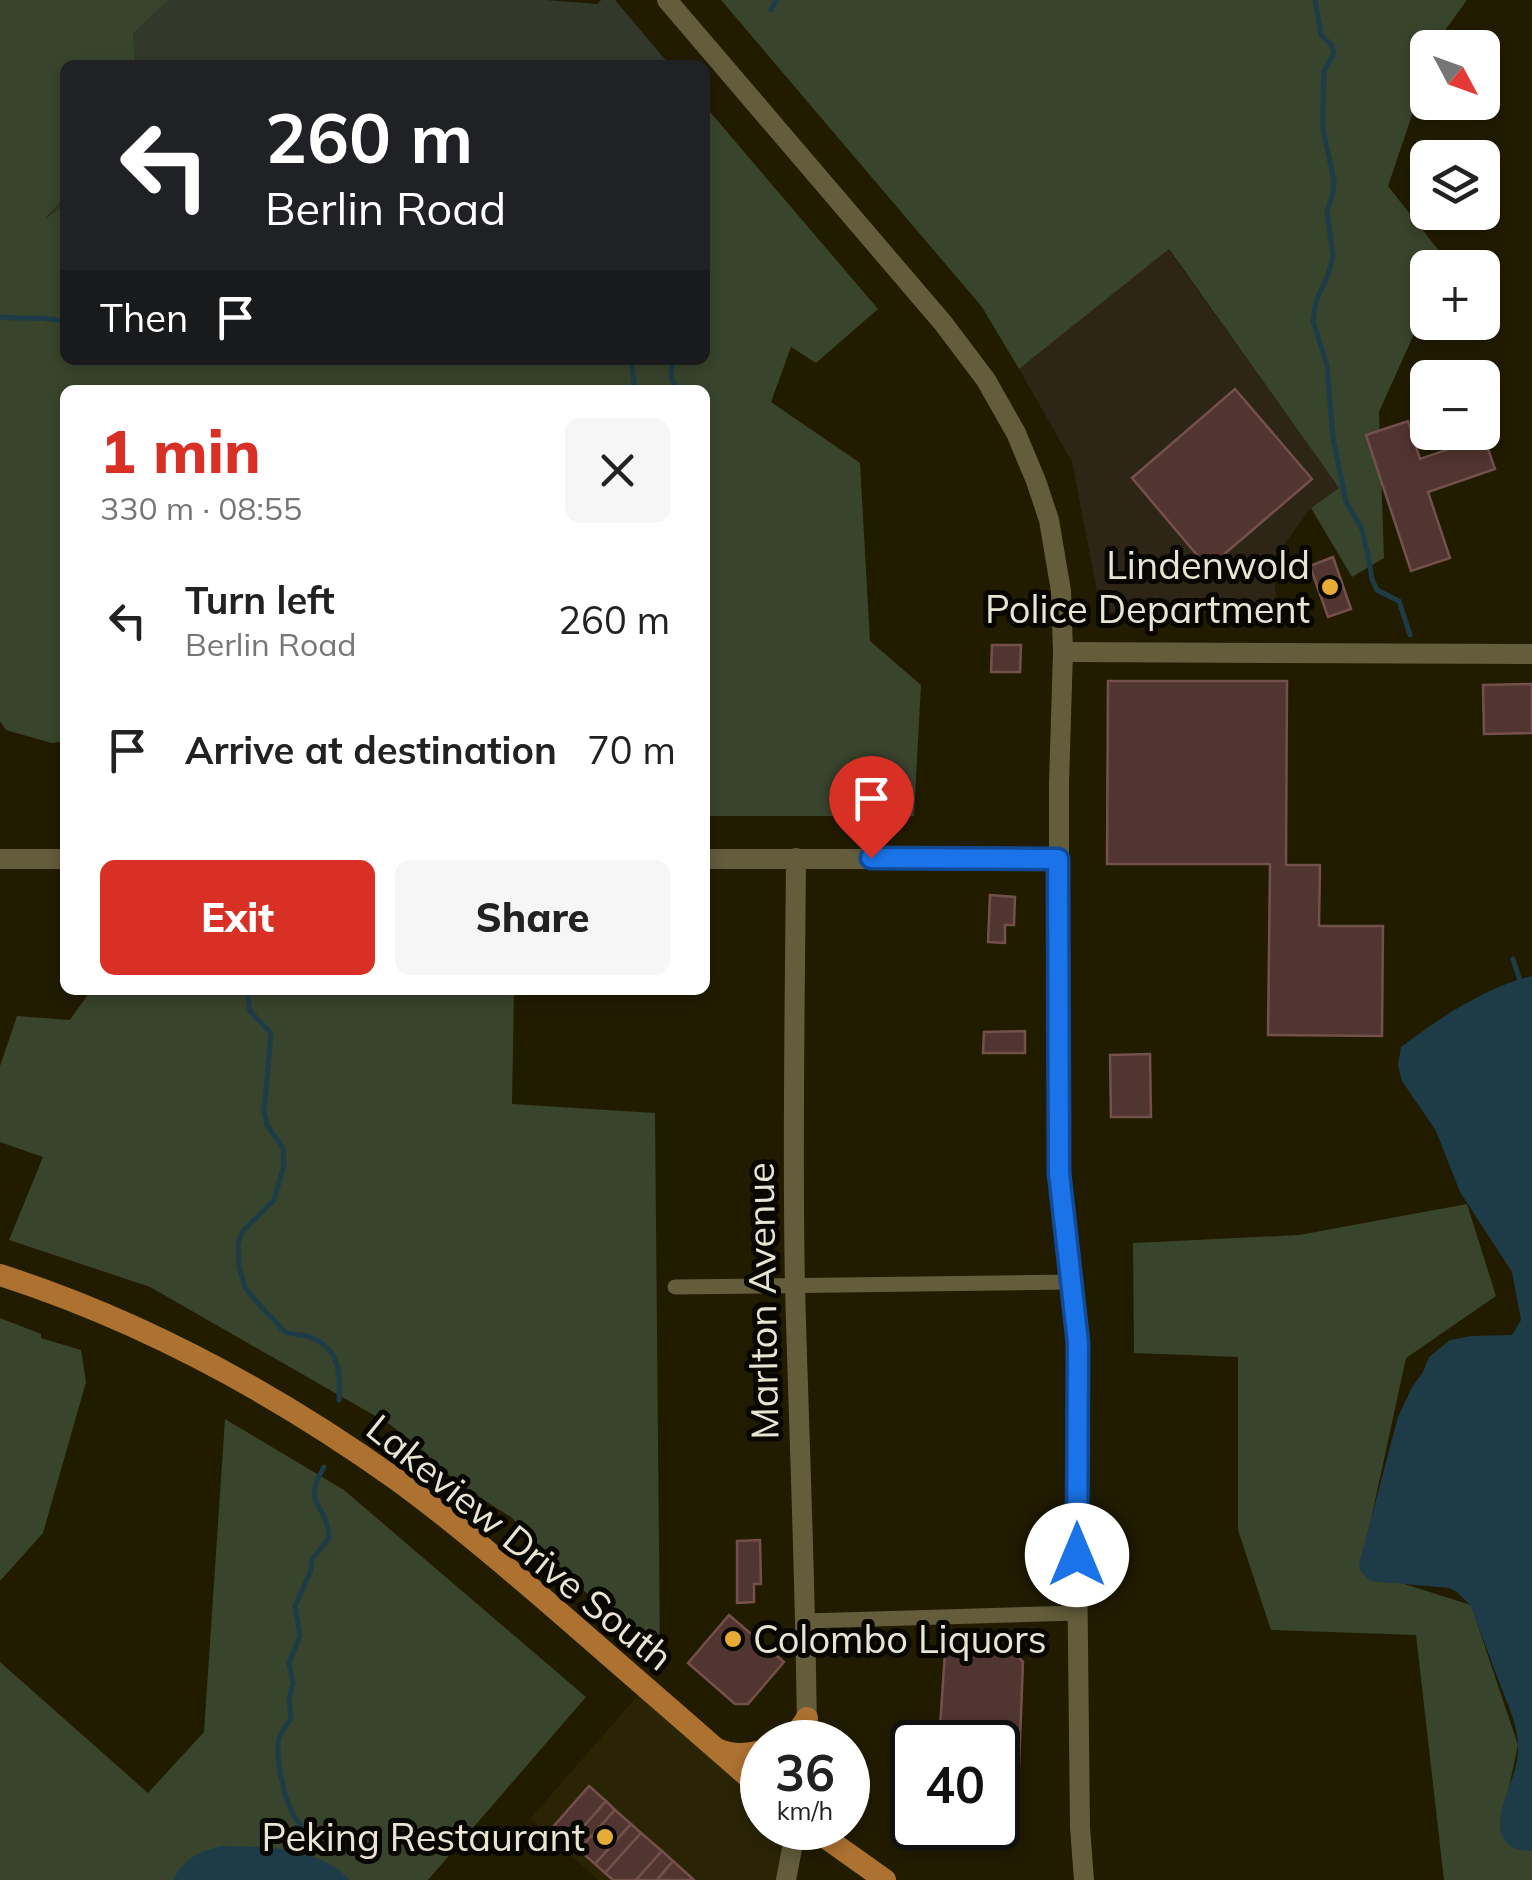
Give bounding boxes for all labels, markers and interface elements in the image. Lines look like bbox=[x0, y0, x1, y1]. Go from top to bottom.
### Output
north arrow bbox=[1410, 30, 1500, 120]
map controls bbox=[1410, 30, 1500, 450]
text: 260 m bbox=[265, 93, 473, 181]
icon: left bbox=[100, 100, 230, 230]
button: layers bbox=[1410, 140, 1500, 230]
text: Berlin Road bbox=[265, 180, 506, 236]
button: + bbox=[1410, 250, 1500, 340]
icon: arrive bbox=[208, 290, 263, 345]
text: Then bbox=[100, 294, 188, 342]
button: − bbox=[1410, 360, 1500, 450]
text: 1 min bbox=[100, 413, 261, 488]
button: close bbox=[565, 418, 670, 523]
text: 330 m · 08:55 bbox=[100, 488, 302, 528]
place label: Lindenwold Police Department bbox=[985, 541, 1310, 633]
text: Turn left bbox=[185, 576, 335, 624]
marker: Lindenwold Police Department bbox=[1319, 576, 1341, 598]
icon: left bbox=[100, 593, 155, 648]
text: 260 m bbox=[558, 596, 670, 644]
text: Berlin Road bbox=[185, 624, 357, 664]
icon: arrive bbox=[100, 723, 155, 778]
text: Arrive at destination bbox=[185, 726, 557, 774]
text: 70 m bbox=[587, 726, 676, 774]
pin bbox=[829, 756, 914, 859]
icon: arrive bbox=[844, 771, 899, 826]
button: Exit bbox=[100, 860, 375, 975]
button: Share bbox=[395, 860, 670, 975]
street label: Marlton Avenue bbox=[736, 1162, 788, 1440]
street label: Lakeview Drive South bbox=[357, 1404, 683, 1680]
position arrow bbox=[1025, 1503, 1129, 1607]
place label: Colombo Liquors bbox=[753, 1615, 1047, 1663]
marker: Colombo Liquors bbox=[722, 1628, 744, 1650]
speed limit sign: 40 bbox=[890, 1720, 1020, 1850]
text: 36 bbox=[775, 1741, 835, 1804]
text: km/h bbox=[777, 1795, 833, 1826]
place label: Peking Restaurant bbox=[262, 1813, 585, 1861]
marker: Peking Restaurant bbox=[594, 1826, 616, 1848]

